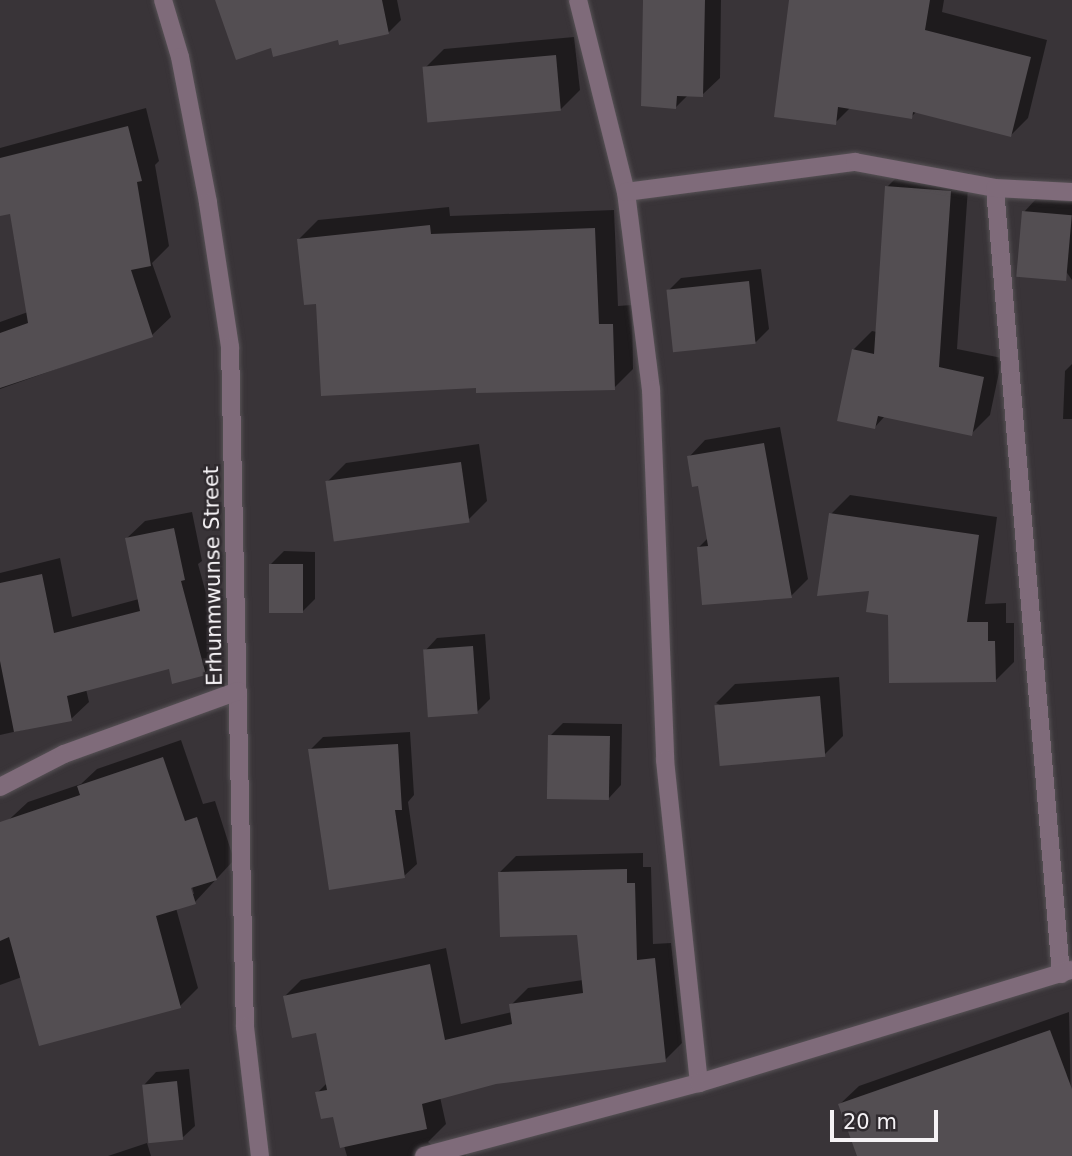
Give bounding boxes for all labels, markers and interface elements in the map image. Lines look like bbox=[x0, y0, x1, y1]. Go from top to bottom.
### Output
street label: Erhunmwunse Street bbox=[198, 466, 228, 686]
scale bar bbox=[834, 1096, 942, 1140]
text: 20 m bbox=[843, 1110, 897, 1134]

